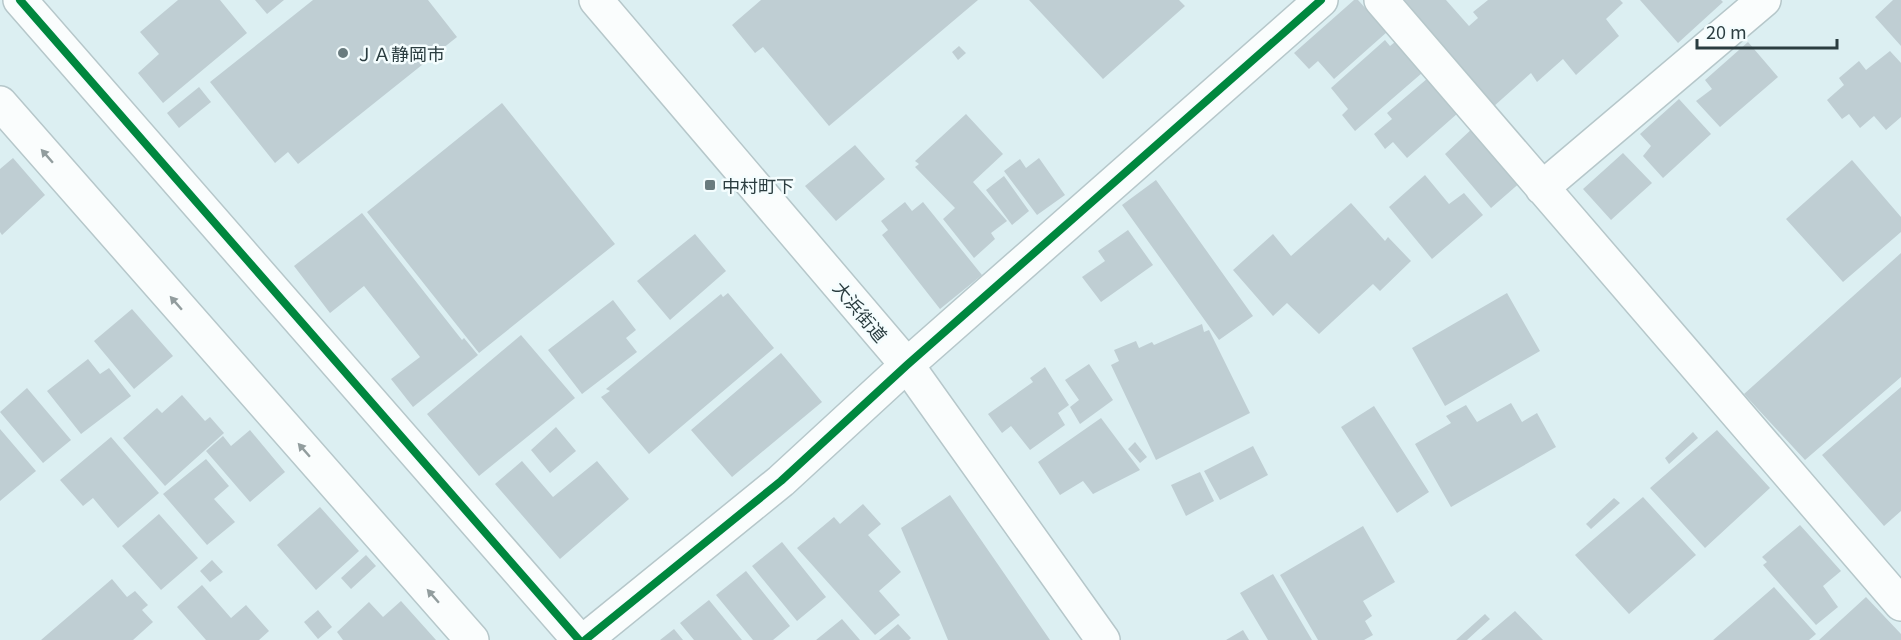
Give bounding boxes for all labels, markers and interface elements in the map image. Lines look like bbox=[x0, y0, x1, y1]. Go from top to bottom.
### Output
scale bar bbox=[1697, 12, 1836, 50]
text: 20 m bbox=[1706, 18, 1747, 44]
place label: ＪＡ静岡市 bbox=[355, 40, 445, 66]
marker: ＪＡ静岡市 bbox=[336, 46, 350, 60]
one-way arrow bbox=[40, 149, 54, 164]
place label: 中村町下 bbox=[722, 172, 794, 198]
marker: 中村町下 bbox=[703, 178, 717, 192]
street label: 大浜街道 bbox=[828, 275, 894, 347]
one-way arrow bbox=[170, 296, 183, 311]
one-way arrow bbox=[297, 442, 311, 457]
one-way arrow bbox=[427, 589, 440, 604]

